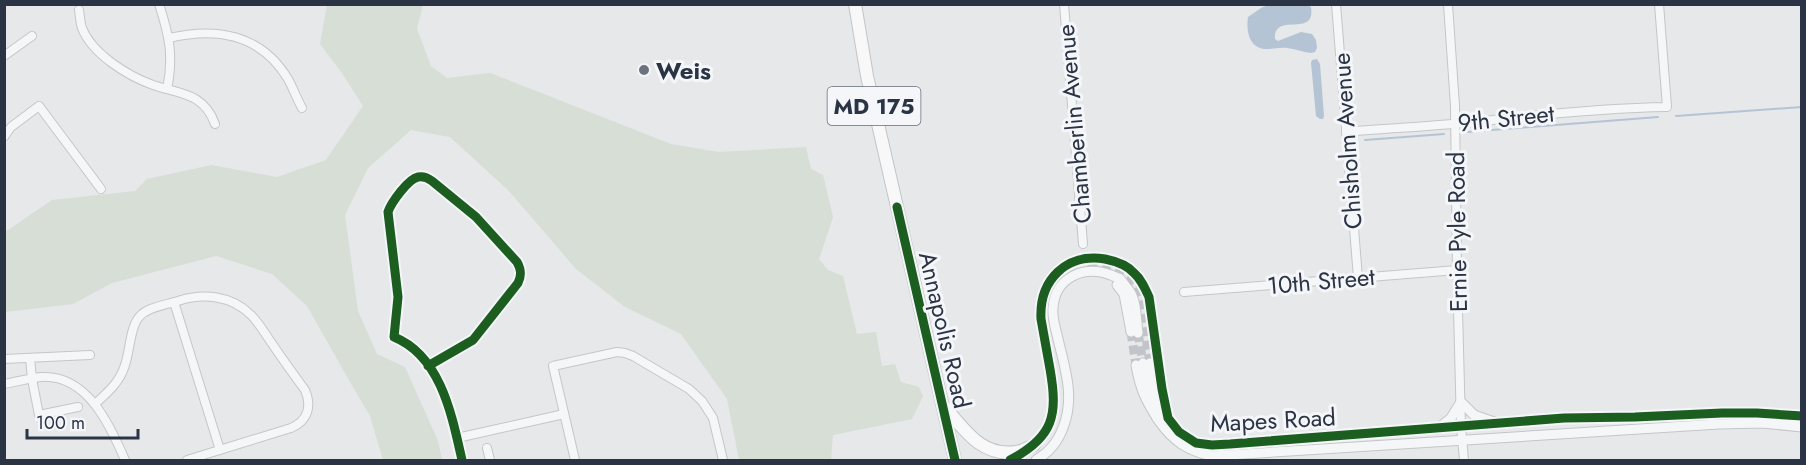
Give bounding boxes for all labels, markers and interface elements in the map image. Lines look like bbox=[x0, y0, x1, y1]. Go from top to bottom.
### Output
street label: Chamberlin Avenue bbox=[1048, 23, 1100, 225]
street label: Chisholm Avenue bbox=[1323, 52, 1371, 230]
place label: Weis bbox=[656, 53, 711, 88]
marker: Weis bbox=[637, 63, 651, 77]
road number: MD 175 bbox=[828, 87, 920, 125]
street label: 9th Street bbox=[1456, 96, 1556, 140]
street label: Ernie Pyle Road bbox=[1438, 152, 1476, 312]
street label: Annapolis Road bbox=[910, 248, 980, 412]
street label: 10th Street bbox=[1266, 259, 1377, 303]
street label: Mapes Road bbox=[1209, 399, 1337, 441]
scale bar bbox=[27, 402, 138, 440]
text: 100 m bbox=[36, 410, 85, 436]

